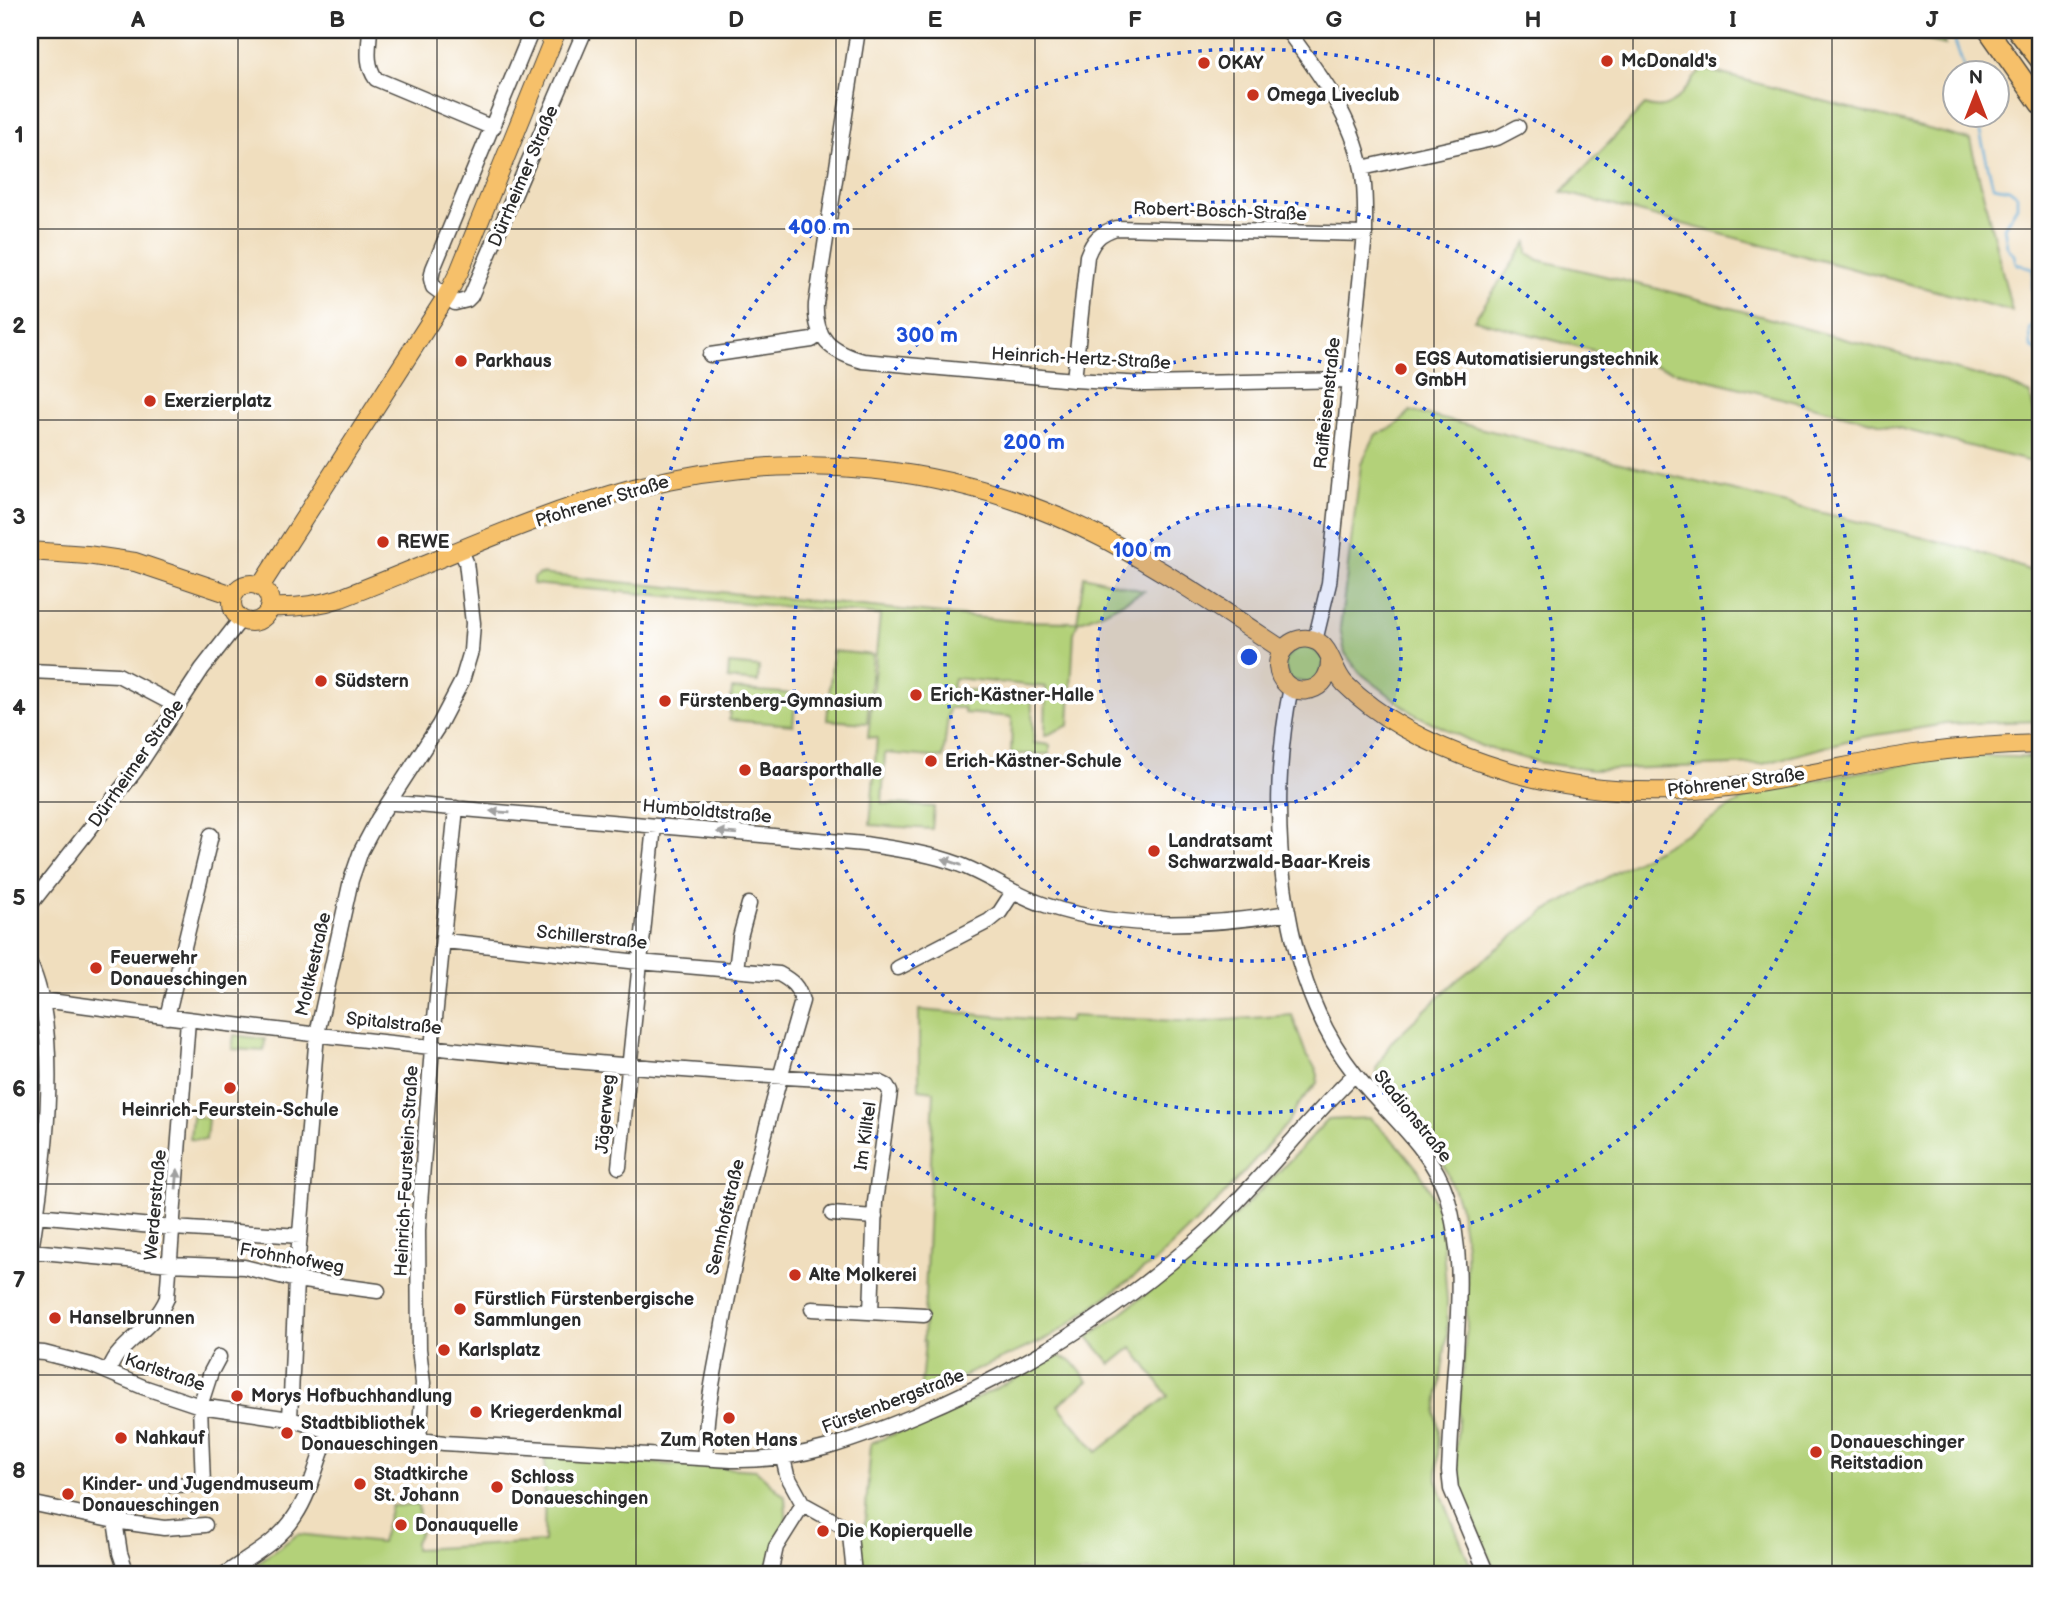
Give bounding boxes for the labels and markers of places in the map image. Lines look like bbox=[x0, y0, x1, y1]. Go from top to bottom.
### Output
place label: McDonald's bbox=[1621, 51, 1717, 72]
place label: OKAY bbox=[1218, 53, 1264, 74]
marker: McDonald's bbox=[1599, 53, 1615, 69]
marker: OKAY bbox=[1196, 55, 1212, 71]
place label: Omega Liveclub bbox=[1267, 85, 1400, 106]
marker: Omega Liveclub bbox=[1245, 87, 1261, 103]
place label: EGS Automatisierungstechnik GmbH bbox=[1415, 349, 1659, 391]
place label: Parkhaus bbox=[475, 351, 552, 372]
marker: Parkhaus bbox=[453, 353, 469, 369]
marker: EGS Automatisierungstechnik GmbH bbox=[1393, 361, 1409, 377]
place label: Exerzierplatz bbox=[164, 391, 272, 412]
marker: Exerzierplatz bbox=[142, 393, 158, 409]
place label: REWE bbox=[397, 532, 450, 553]
marker: REWE bbox=[375, 534, 391, 550]
centre of rings bbox=[1237, 645, 1261, 669]
place label: Südstern bbox=[335, 671, 409, 692]
marker: Südstern bbox=[313, 673, 329, 689]
place label: Erich-Kästner-Halle bbox=[930, 685, 1094, 706]
marker: Erich-Kästner-Halle bbox=[908, 687, 924, 703]
place label: Fürstenberg-Gymnasium bbox=[679, 691, 883, 712]
marker: Fürstenberg-Gymnasium bbox=[657, 693, 673, 709]
place label: Erich-Kästner-Schule bbox=[945, 751, 1122, 772]
marker: Erich-Kästner-Schule bbox=[923, 753, 939, 769]
place label: Baarsporthalle bbox=[759, 760, 882, 781]
marker: Baarsporthalle bbox=[737, 762, 753, 778]
place label: Landratsamt Schwarzwald-Baar-Kreis bbox=[1168, 831, 1371, 873]
marker: Landratsamt Schwarzwald-Baar-Kreis bbox=[1146, 843, 1162, 859]
place label: Feuerwehr Donaueschingen bbox=[110, 948, 247, 990]
marker: Feuerwehr Donaueschingen bbox=[88, 960, 104, 976]
marker: Heinrich-Feurstein-Schule bbox=[222, 1080, 238, 1096]
place label: Heinrich-Feurstein-Schule bbox=[121, 1100, 339, 1121]
place label: Alte Molkerei bbox=[808, 1265, 917, 1286]
marker: Alte Molkerei bbox=[787, 1267, 803, 1283]
place label: Fürstlich Fürstenbergische Sammlungen bbox=[474, 1289, 694, 1331]
marker: Fürstlich Fürstenbergische Sammlungen bbox=[452, 1301, 468, 1317]
place label: Hanselbrunnen bbox=[69, 1308, 195, 1329]
marker: Hanselbrunnen bbox=[47, 1310, 63, 1326]
place label: Karlsplatz bbox=[458, 1340, 541, 1361]
marker: Karlsplatz bbox=[436, 1342, 452, 1358]
place label: Morys Hofbuchhandlung bbox=[251, 1386, 452, 1407]
marker: Morys Hofbuchhandlung bbox=[229, 1388, 245, 1404]
place label: Kriegerdenkmal bbox=[490, 1402, 622, 1423]
marker: Kriegerdenkmal bbox=[468, 1404, 484, 1420]
marker: Zum Roten Hans bbox=[721, 1410, 737, 1426]
place label: Stadtbibliothek Donaueschingen bbox=[301, 1413, 438, 1455]
marker: Stadtbibliothek Donaueschingen bbox=[279, 1425, 295, 1441]
place label: Nahkauf bbox=[135, 1428, 205, 1449]
marker: Nahkauf bbox=[113, 1430, 129, 1446]
place label: Zum Roten Hans bbox=[660, 1430, 798, 1451]
place label: Donaueschinger Reitstadion bbox=[1830, 1432, 1965, 1474]
marker: Donaueschinger Reitstadion bbox=[1808, 1444, 1824, 1460]
place label: Stadtkirche St. Johann bbox=[374, 1464, 468, 1506]
place label: Schloss Donaueschingen bbox=[511, 1467, 648, 1509]
place label: Kinder- und Jugendmuseum Donaueschingen bbox=[82, 1474, 314, 1516]
marker: Stadtkirche St. Johann bbox=[352, 1476, 368, 1492]
marker: Schloss Donaueschingen bbox=[489, 1479, 505, 1495]
marker: Kinder- und Jugendmuseum Donaueschingen bbox=[60, 1486, 76, 1502]
place label: Donauquelle bbox=[415, 1515, 518, 1536]
marker: Donauquelle bbox=[393, 1517, 409, 1533]
place label: Die Kopierquelle bbox=[837, 1521, 973, 1542]
marker: Die Kopierquelle bbox=[815, 1523, 831, 1539]

